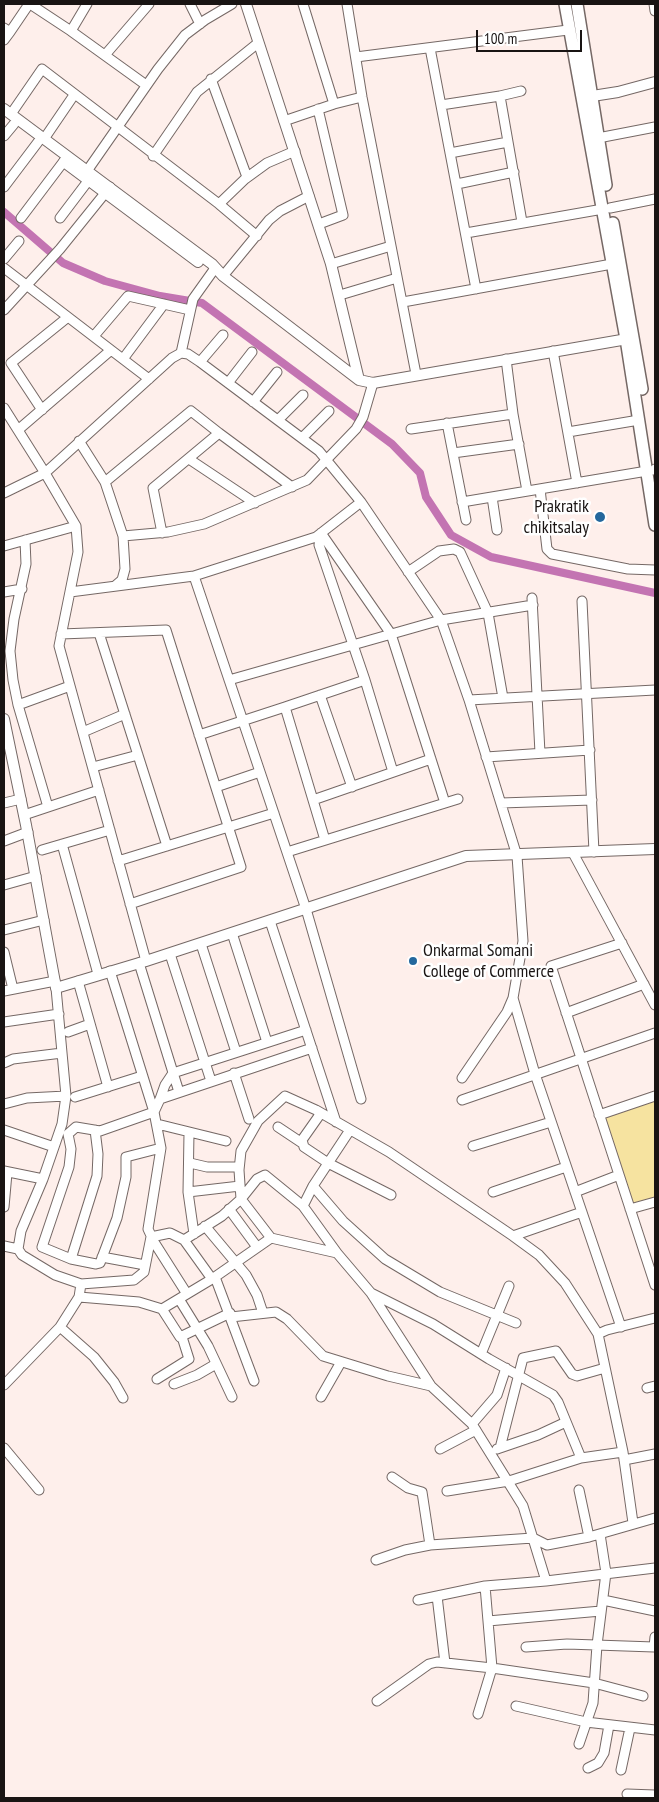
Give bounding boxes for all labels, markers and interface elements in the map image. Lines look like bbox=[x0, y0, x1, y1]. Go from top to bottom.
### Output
scale bar bbox=[479, 20, 585, 52]
text: 100 m bbox=[484, 29, 517, 48]
place label: Prakratik chikitsalay bbox=[523, 496, 589, 538]
marker: Prakratik chikitsalay bbox=[593, 510, 607, 524]
place label: Onkarmal Somani College of Commerce bbox=[423, 940, 554, 982]
marker: Onkarmal Somani College of Commerce bbox=[407, 955, 419, 967]

